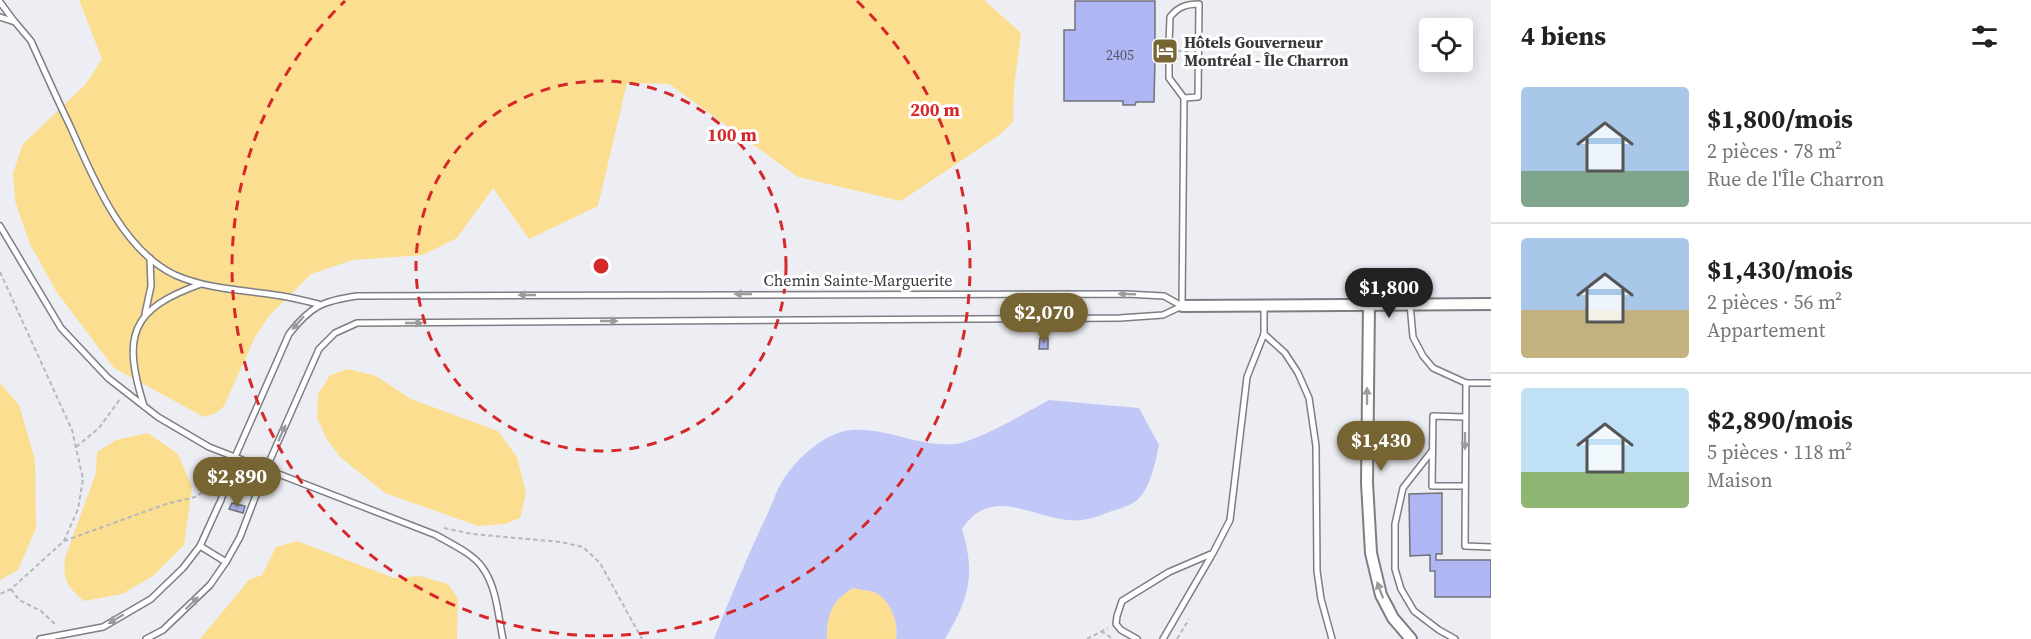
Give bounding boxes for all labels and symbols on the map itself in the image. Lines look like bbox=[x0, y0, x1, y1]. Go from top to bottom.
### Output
place label: Hôtels Gouverneur Montréal - Île Charron bbox=[1184, 31, 1349, 71]
hotel icon: Hôtels Gouverneur Montréal - Île Charron bbox=[1150, 36, 1180, 66]
house number: 2405 bbox=[1106, 45, 1134, 65]
text: 200 m bbox=[910, 97, 960, 122]
text: 100 m bbox=[707, 122, 757, 147]
centre of rings bbox=[591, 256, 611, 276]
pin: $1,800 bbox=[1340, 268, 1438, 319]
street label: Chemin Sainte-Marguerite bbox=[764, 269, 952, 291]
one-way arrow bbox=[733, 289, 752, 299]
one-way arrow bbox=[517, 290, 536, 300]
one-way arrow bbox=[1117, 290, 1136, 299]
pin: $2,070 bbox=[995, 293, 1093, 344]
one-way arrow bbox=[292, 315, 305, 330]
one-way arrow bbox=[599, 316, 618, 326]
one-way arrow bbox=[404, 318, 423, 328]
one-way arrow bbox=[1362, 387, 1372, 406]
pin: $1,430 bbox=[1332, 421, 1430, 472]
one-way arrow bbox=[277, 423, 287, 441]
one-way arrow bbox=[1460, 432, 1470, 451]
pin: $2,890 bbox=[188, 457, 286, 508]
one-way arrow bbox=[1374, 581, 1384, 599]
one-way arrow bbox=[184, 596, 199, 610]
one-way arrow bbox=[108, 614, 124, 625]

